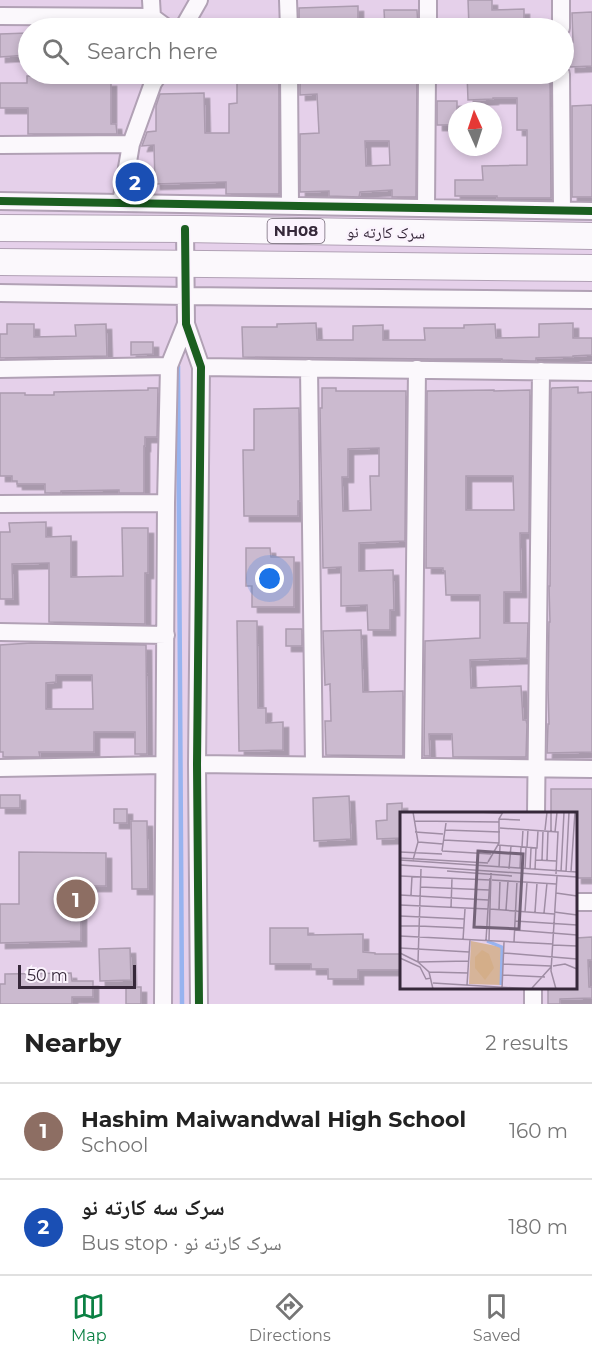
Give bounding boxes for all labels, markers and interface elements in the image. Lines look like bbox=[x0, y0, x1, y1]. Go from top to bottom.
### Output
search box bbox=[18, 18, 574, 84]
icon: search bbox=[39, 35, 72, 68]
text: Search here bbox=[87, 38, 218, 65]
north arrow bbox=[448, 102, 502, 156]
pin: 2 bbox=[116, 160, 154, 204]
road number: NH08 bbox=[268, 219, 324, 243]
street label: سرک کارته نو bbox=[347, 222, 425, 243]
your location bbox=[255, 564, 284, 593]
inset map bbox=[400, 812, 577, 989]
pin: 1 bbox=[56, 876, 96, 922]
scale bar bbox=[18, 962, 136, 990]
text: 50 m bbox=[27, 966, 68, 985]
text: Nearby bbox=[24, 1027, 121, 1059]
text: 2 results bbox=[485, 1031, 568, 1055]
text: Hashim Maiwandwal High School bbox=[81, 1106, 466, 1133]
text: 1 bbox=[40, 1119, 47, 1143]
text: 160 m bbox=[509, 1119, 568, 1143]
text: School bbox=[81, 1133, 148, 1157]
text: سرک سه کارته نو bbox=[81, 1194, 225, 1221]
text: 2 bbox=[38, 1215, 49, 1239]
text: 180 m bbox=[508, 1215, 568, 1239]
text: Bus stop · سرک کارته نو bbox=[81, 1231, 282, 1255]
tab: Map bbox=[71, 1290, 107, 1345]
tab: Directions bbox=[249, 1290, 331, 1345]
tab: Saved bbox=[473, 1290, 521, 1345]

